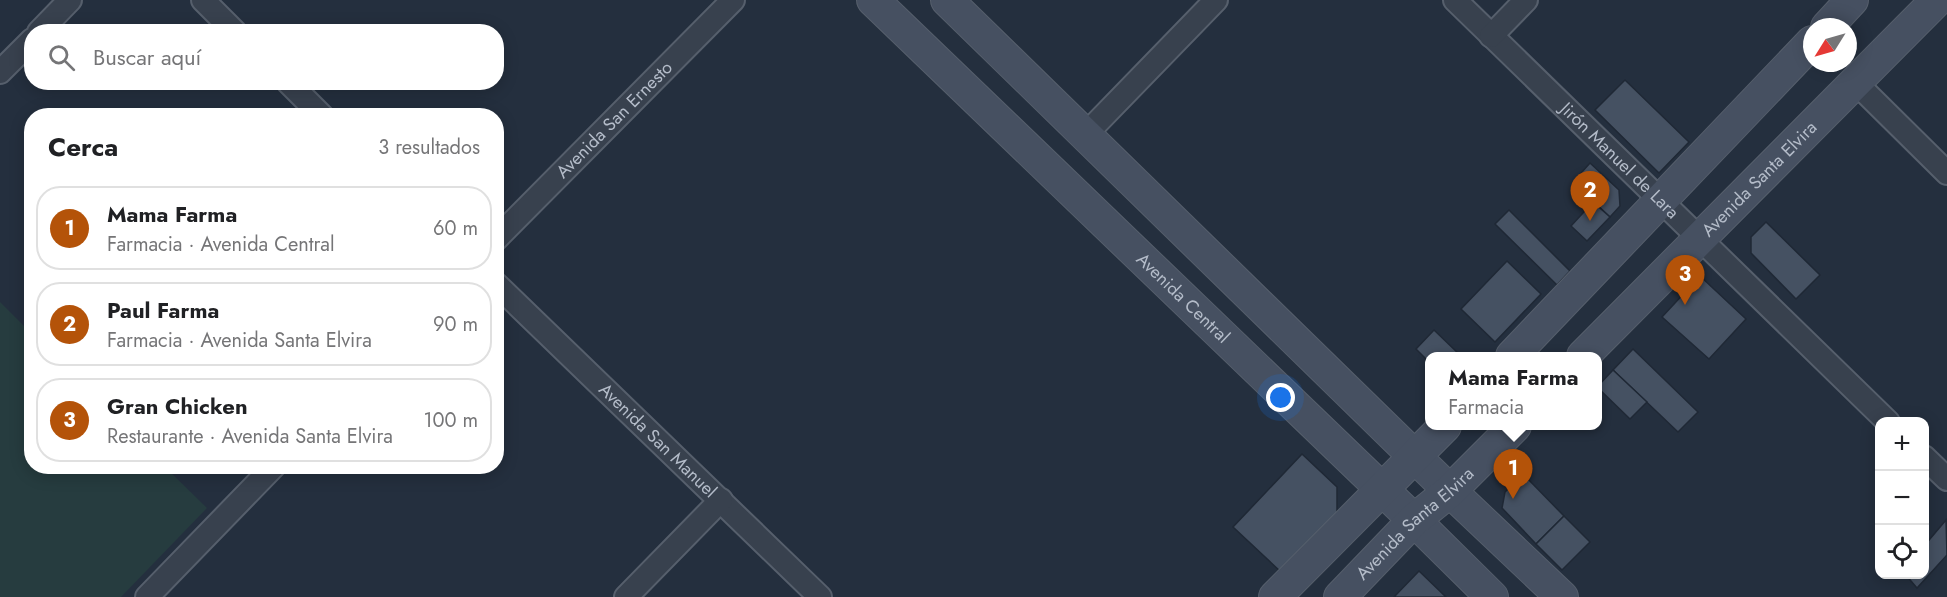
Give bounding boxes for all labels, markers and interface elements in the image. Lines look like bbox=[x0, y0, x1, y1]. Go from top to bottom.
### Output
north arrow bbox=[1803, 18, 1857, 72]
search box bbox=[24, 24, 504, 90]
icon: search bbox=[45, 41, 78, 74]
text: Buscar aquí bbox=[93, 41, 201, 73]
street label: Avenida San Ernesto bbox=[550, 55, 679, 184]
street label: Jirón Manuel de Lara bbox=[1553, 95, 1685, 225]
street label: Avenida Santa Elvira bbox=[1696, 115, 1823, 243]
text: Cerca bbox=[48, 128, 118, 166]
text: 3 resultados bbox=[378, 133, 480, 162]
pin: 2 bbox=[1570, 172, 1610, 221]
text: Mama Farma bbox=[107, 198, 237, 230]
text: 1 bbox=[64, 214, 75, 243]
text: 60 m bbox=[433, 214, 478, 243]
text: Farmacia · Avenida Central bbox=[107, 230, 335, 259]
street label: Avenida Central bbox=[1130, 247, 1236, 349]
pin: 3 bbox=[1666, 256, 1704, 305]
text: Paul Farma bbox=[107, 294, 219, 326]
text: 2 bbox=[63, 310, 76, 339]
text: 90 m bbox=[433, 310, 478, 339]
text: Farmacia · Avenida Santa Elvira bbox=[107, 326, 372, 355]
popup bbox=[1425, 352, 1602, 430]
text: Mama Farma bbox=[1448, 361, 1579, 393]
street label: Avenida San Manuel bbox=[593, 377, 723, 504]
your location bbox=[1266, 383, 1295, 412]
text: Gran Chicken bbox=[107, 390, 248, 422]
text: Farmacia bbox=[1448, 393, 1524, 422]
text: 3 bbox=[63, 406, 76, 435]
text: 100 m bbox=[423, 406, 478, 435]
map controls bbox=[1875, 417, 1929, 579]
button: + bbox=[1875, 417, 1929, 471]
text: Restaurante · Avenida Santa Elvira bbox=[107, 422, 393, 451]
pin: 1 bbox=[1494, 450, 1532, 499]
street label: Avenida Santa Elvira bbox=[1350, 461, 1480, 586]
button: − bbox=[1875, 471, 1929, 525]
button: locate bbox=[1875, 525, 1929, 579]

